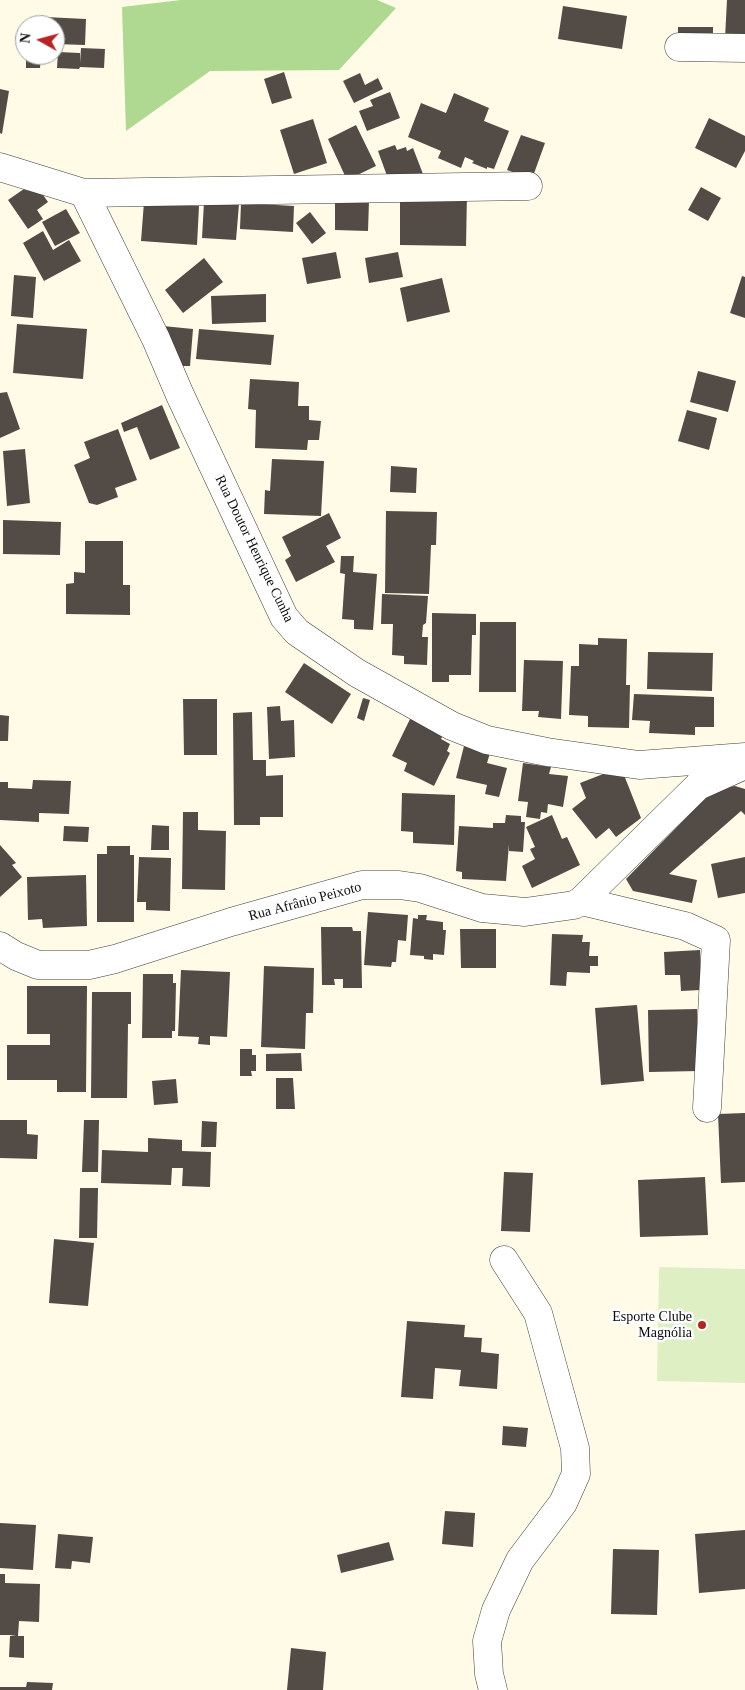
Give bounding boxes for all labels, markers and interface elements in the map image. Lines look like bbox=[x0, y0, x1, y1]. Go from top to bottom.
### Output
north arrow bbox=[15, 15, 65, 65]
text: N bbox=[18, 32, 34, 44]
street label: Rua Doutor Henrique Cunha bbox=[211, 473, 297, 625]
street label: Rua Afrânio Peixoto bbox=[247, 879, 363, 925]
place label: Esporte Clube Magnólia bbox=[612, 1309, 692, 1341]
marker: Esporte Clube Magnólia bbox=[696, 1319, 708, 1331]

